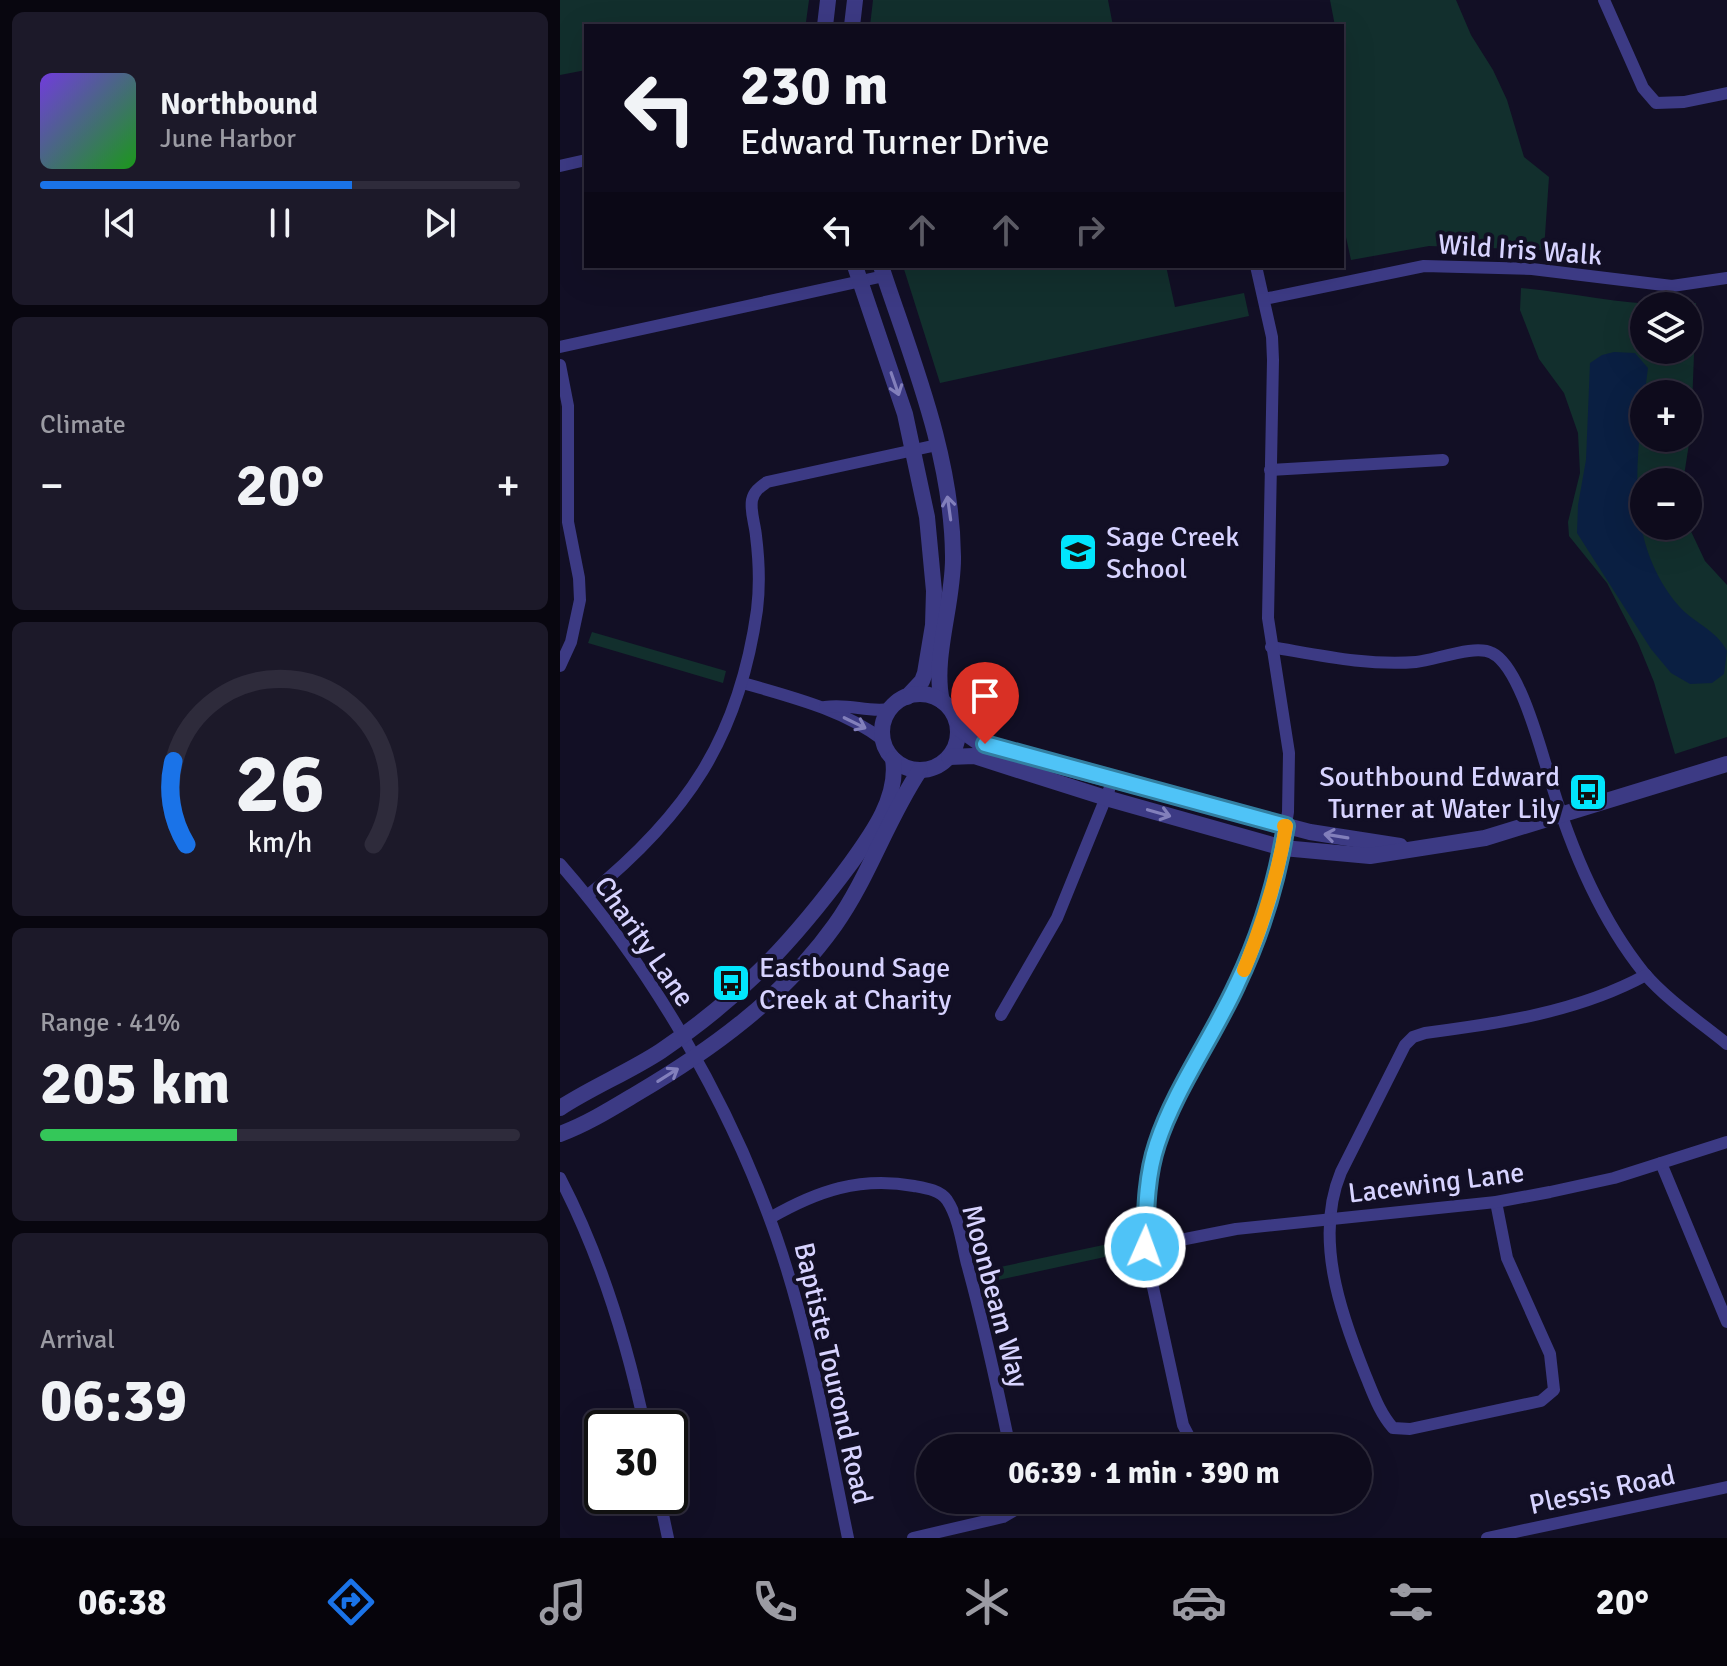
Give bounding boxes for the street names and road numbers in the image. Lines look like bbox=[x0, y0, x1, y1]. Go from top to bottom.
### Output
street label: Wild Iris Walk bbox=[1437, 227, 1603, 273]
street label: Charity Lane bbox=[587, 870, 702, 1013]
street label: Lacewing Lane bbox=[1346, 1155, 1526, 1211]
street label: Moonbeam Way bbox=[954, 1201, 1036, 1392]
street label: Baptiste Tourond Road bbox=[786, 1239, 880, 1507]
street label: Plessis Road bbox=[1526, 1458, 1678, 1522]

